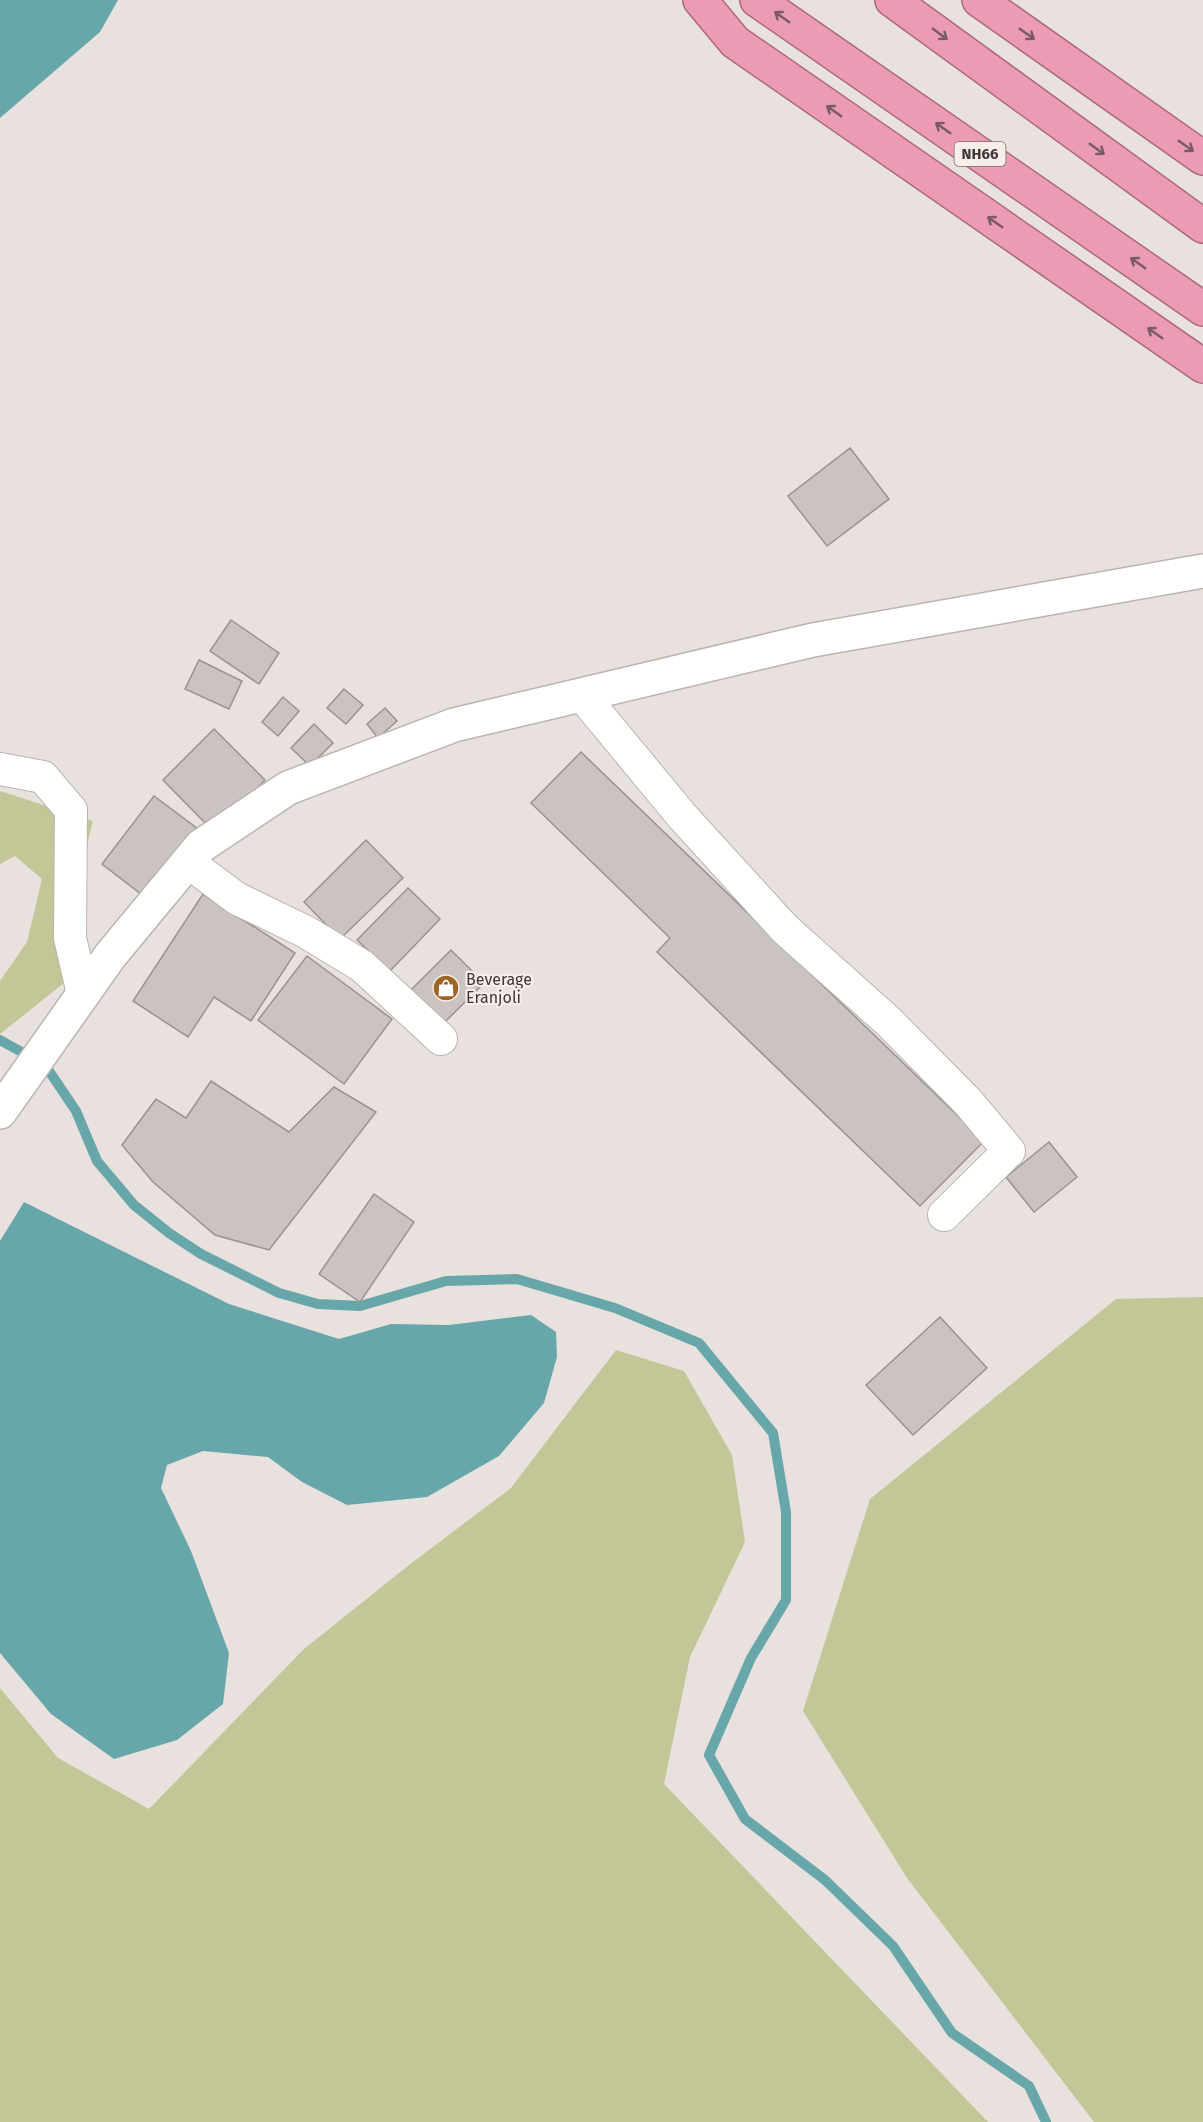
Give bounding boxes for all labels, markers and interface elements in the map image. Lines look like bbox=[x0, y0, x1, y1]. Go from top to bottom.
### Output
one-way arrow bbox=[774, 11, 791, 24]
one-way arrow bbox=[931, 28, 947, 41]
one-way arrow bbox=[1018, 28, 1034, 40]
one-way arrow bbox=[827, 105, 843, 117]
one-way arrow bbox=[935, 122, 951, 134]
one-way arrow bbox=[1178, 140, 1194, 152]
road number: NH66 bbox=[954, 142, 1006, 166]
one-way arrow bbox=[1089, 143, 1105, 155]
one-way arrow bbox=[987, 216, 1003, 228]
one-way arrow bbox=[1130, 257, 1146, 269]
one-way arrow bbox=[1147, 327, 1164, 339]
place label: Beverage Eranjoli bbox=[466, 970, 532, 1007]
shop icon: Beverage Eranjoli bbox=[431, 973, 461, 1003]

